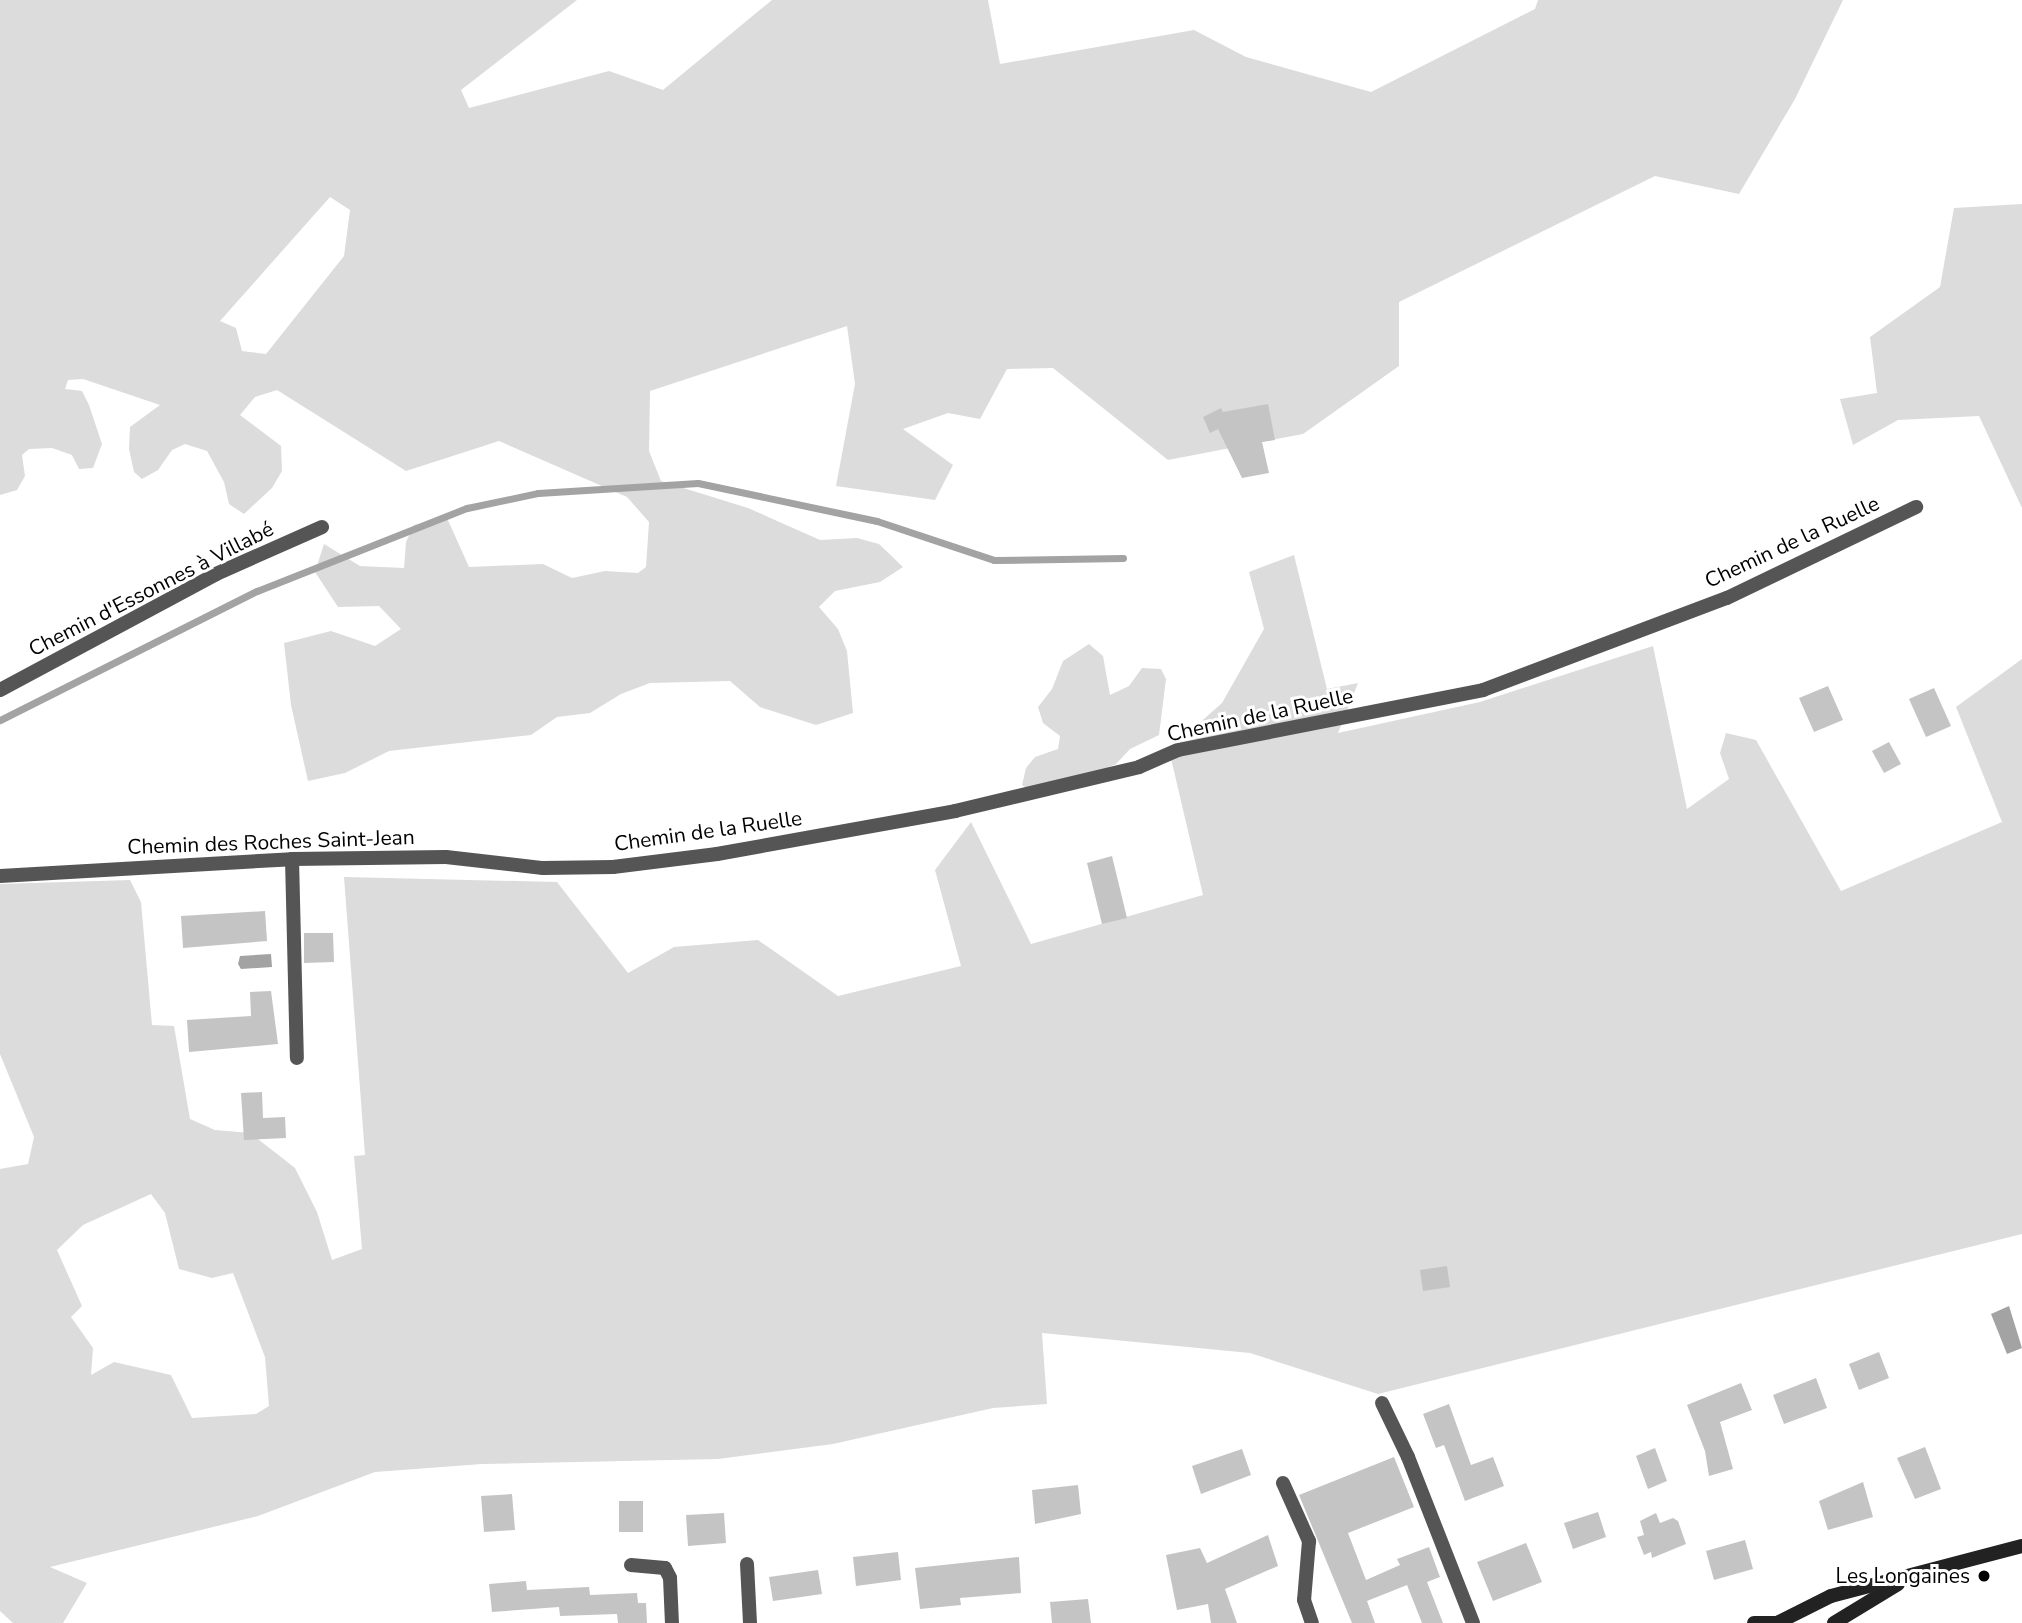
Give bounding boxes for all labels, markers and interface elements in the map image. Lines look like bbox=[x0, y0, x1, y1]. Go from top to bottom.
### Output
street label: Chemin de la Ruelle bbox=[1701, 491, 1883, 593]
street label: Chemin d'Essonnes à Villabé bbox=[24, 516, 278, 662]
street label: Chemin de la Ruelle bbox=[1165, 683, 1355, 747]
street label: Chemin de la Ruelle bbox=[612, 805, 804, 857]
street label: Chemin des Roches Saint-Jean bbox=[127, 824, 415, 860]
place label: Les Longaines bbox=[1836, 1563, 1970, 1589]
marker: Les Longaines bbox=[1976, 1568, 1992, 1584]

